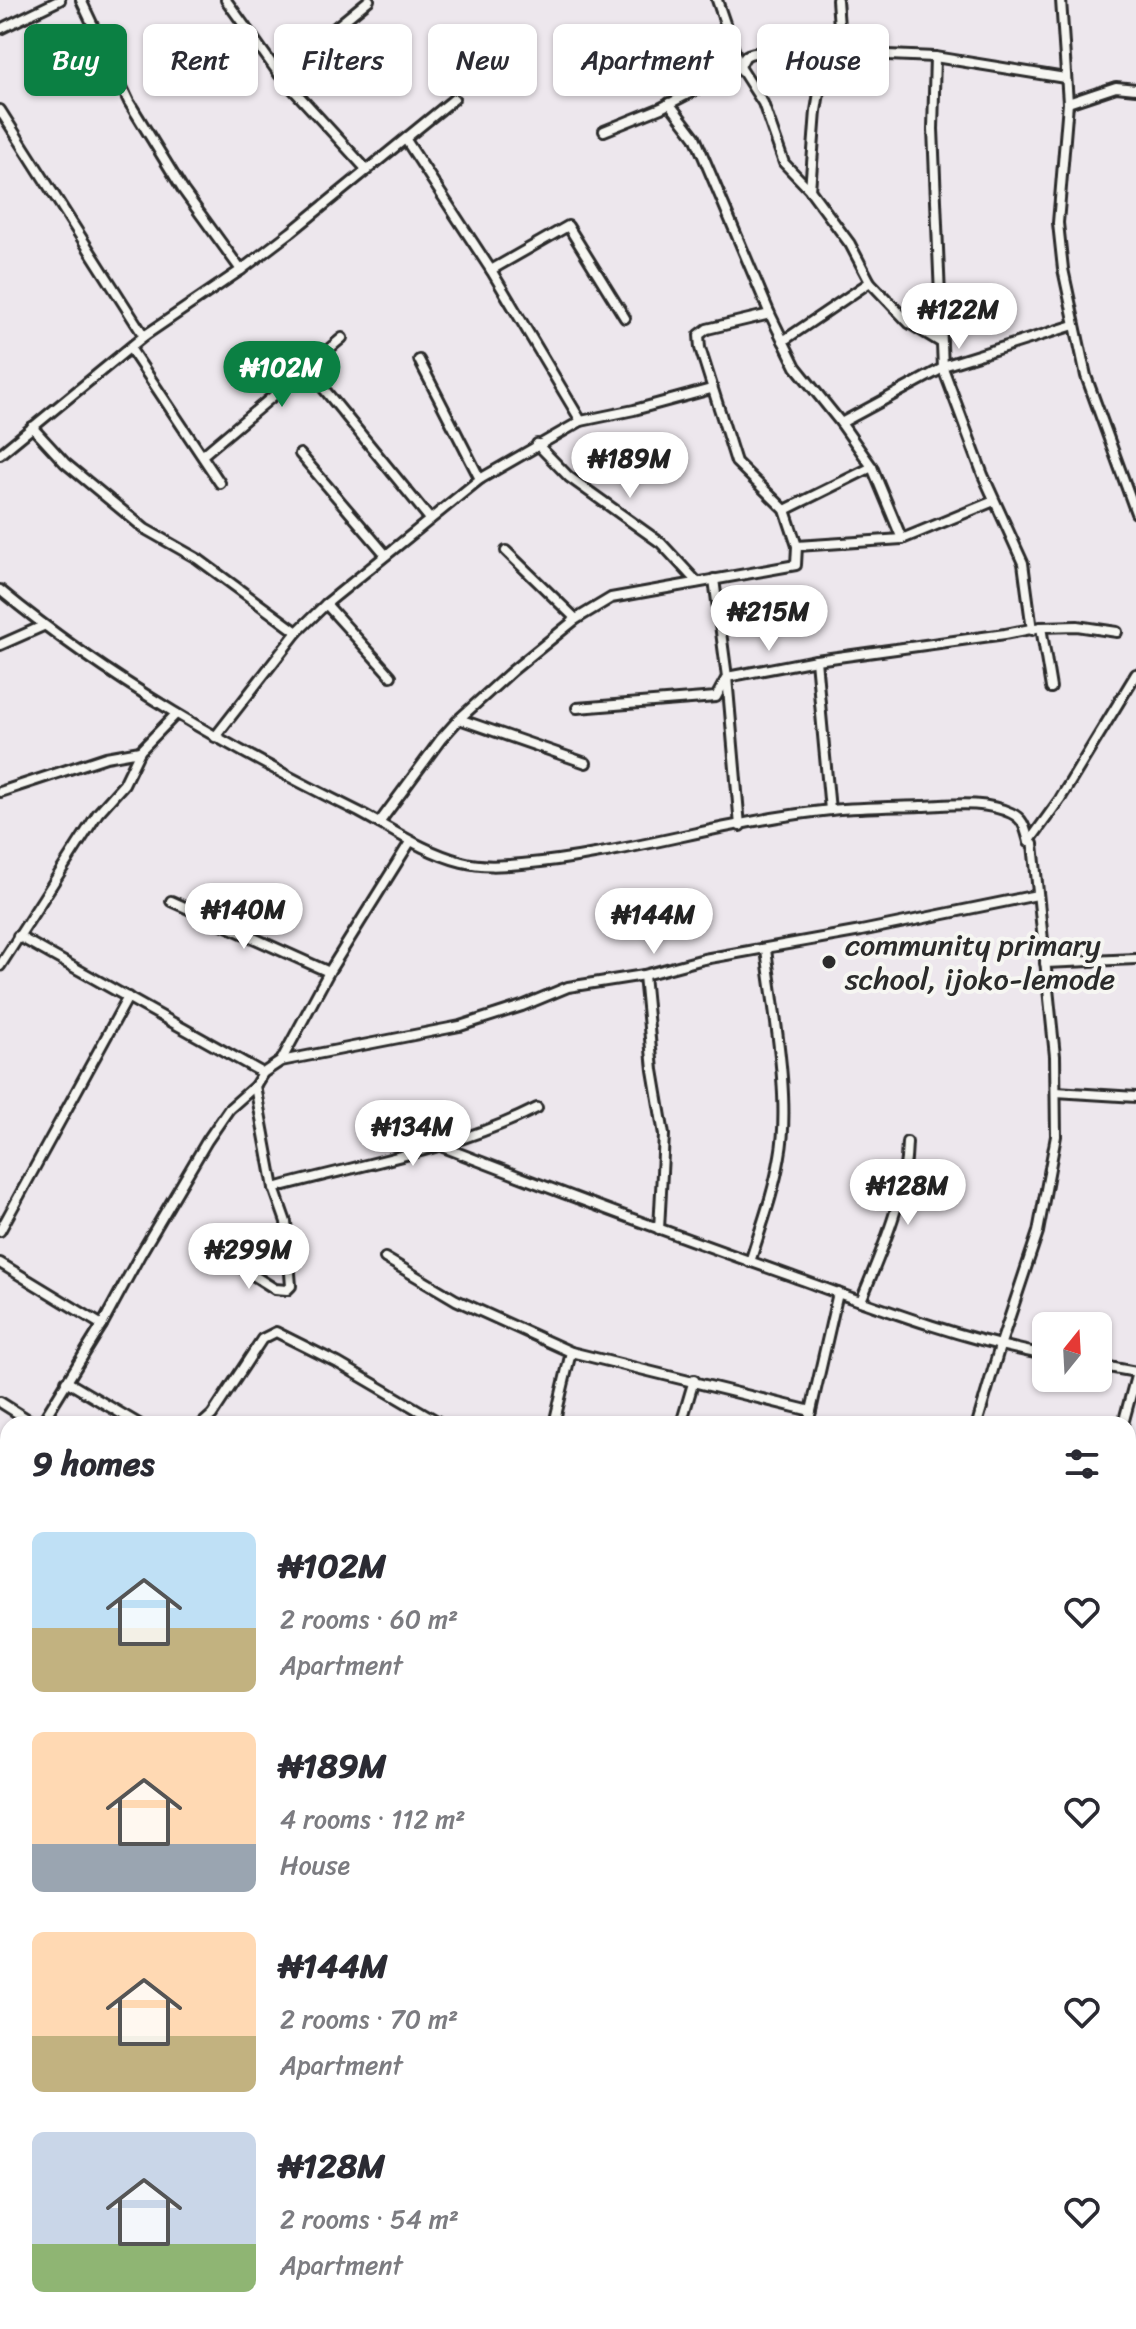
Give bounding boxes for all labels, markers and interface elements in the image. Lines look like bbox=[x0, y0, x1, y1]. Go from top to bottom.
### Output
chip: Buy bbox=[24, 24, 127, 96]
chip: Rent bbox=[143, 24, 258, 96]
chip: Filters bbox=[274, 24, 412, 96]
chip: New bbox=[428, 24, 537, 96]
chip: Apartment bbox=[553, 24, 741, 96]
chip: House bbox=[757, 24, 889, 96]
pin: ₦122M bbox=[903, 283, 1015, 351]
text: ₦122M bbox=[919, 286, 999, 332]
pin: ₦102M bbox=[226, 341, 338, 409]
text: ₦102M bbox=[241, 344, 323, 390]
pin: ₦189M bbox=[574, 432, 686, 500]
text: ₦189M bbox=[589, 435, 671, 481]
pin: ₦215M bbox=[713, 585, 825, 653]
text: ₦215M bbox=[729, 588, 809, 634]
pin: ₦140M bbox=[188, 883, 300, 951]
text: ₦140M bbox=[203, 886, 285, 932]
pin: ₦144M bbox=[598, 888, 710, 956]
text: ₦144M bbox=[613, 891, 695, 937]
place label: community primary school, ijoko-lemode bbox=[844, 918, 1115, 1006]
marker: community primary school, ijoko-lemode bbox=[820, 953, 838, 971]
pin: ₦134M bbox=[357, 1100, 469, 1168]
text: ₦134M bbox=[373, 1103, 453, 1149]
pin: ₦128M bbox=[852, 1159, 964, 1227]
text: ₦128M bbox=[868, 1162, 948, 1208]
pin: ₦299M bbox=[193, 1223, 305, 1291]
text: ₦299M bbox=[206, 1226, 292, 1272]
north arrow bbox=[1032, 1312, 1112, 1392]
map controls bbox=[1032, 1312, 1112, 1392]
text: 9 homes bbox=[32, 1434, 154, 1494]
icon: filters bbox=[1060, 1442, 1104, 1486]
text: ₦102M bbox=[280, 1536, 386, 1596]
icon: home bbox=[96, 1564, 192, 1660]
icon: heart bbox=[1060, 1590, 1104, 1634]
text: 2 rooms · 60 m² bbox=[280, 1596, 458, 1642]
text: Apartment bbox=[280, 1642, 403, 1688]
text: ₦189M bbox=[280, 1736, 386, 1796]
icon: home bbox=[96, 1764, 192, 1860]
icon: heart bbox=[1060, 1790, 1104, 1834]
text: 4 rooms · 112 m² bbox=[280, 1796, 465, 1842]
text: House bbox=[280, 1842, 350, 1888]
text: ₦144M bbox=[280, 1936, 387, 1996]
icon: home bbox=[96, 1964, 192, 2060]
icon: heart bbox=[1060, 1990, 1104, 2034]
text: 2 rooms · 70 m² bbox=[280, 1996, 458, 2042]
text: Apartment bbox=[280, 2042, 403, 2088]
text: ₦128M bbox=[280, 2136, 385, 2196]
icon: home bbox=[96, 2164, 192, 2260]
icon: heart bbox=[1060, 2190, 1104, 2234]
text: 2 rooms · 54 m² bbox=[280, 2196, 459, 2242]
text: Apartment bbox=[280, 2242, 403, 2288]

